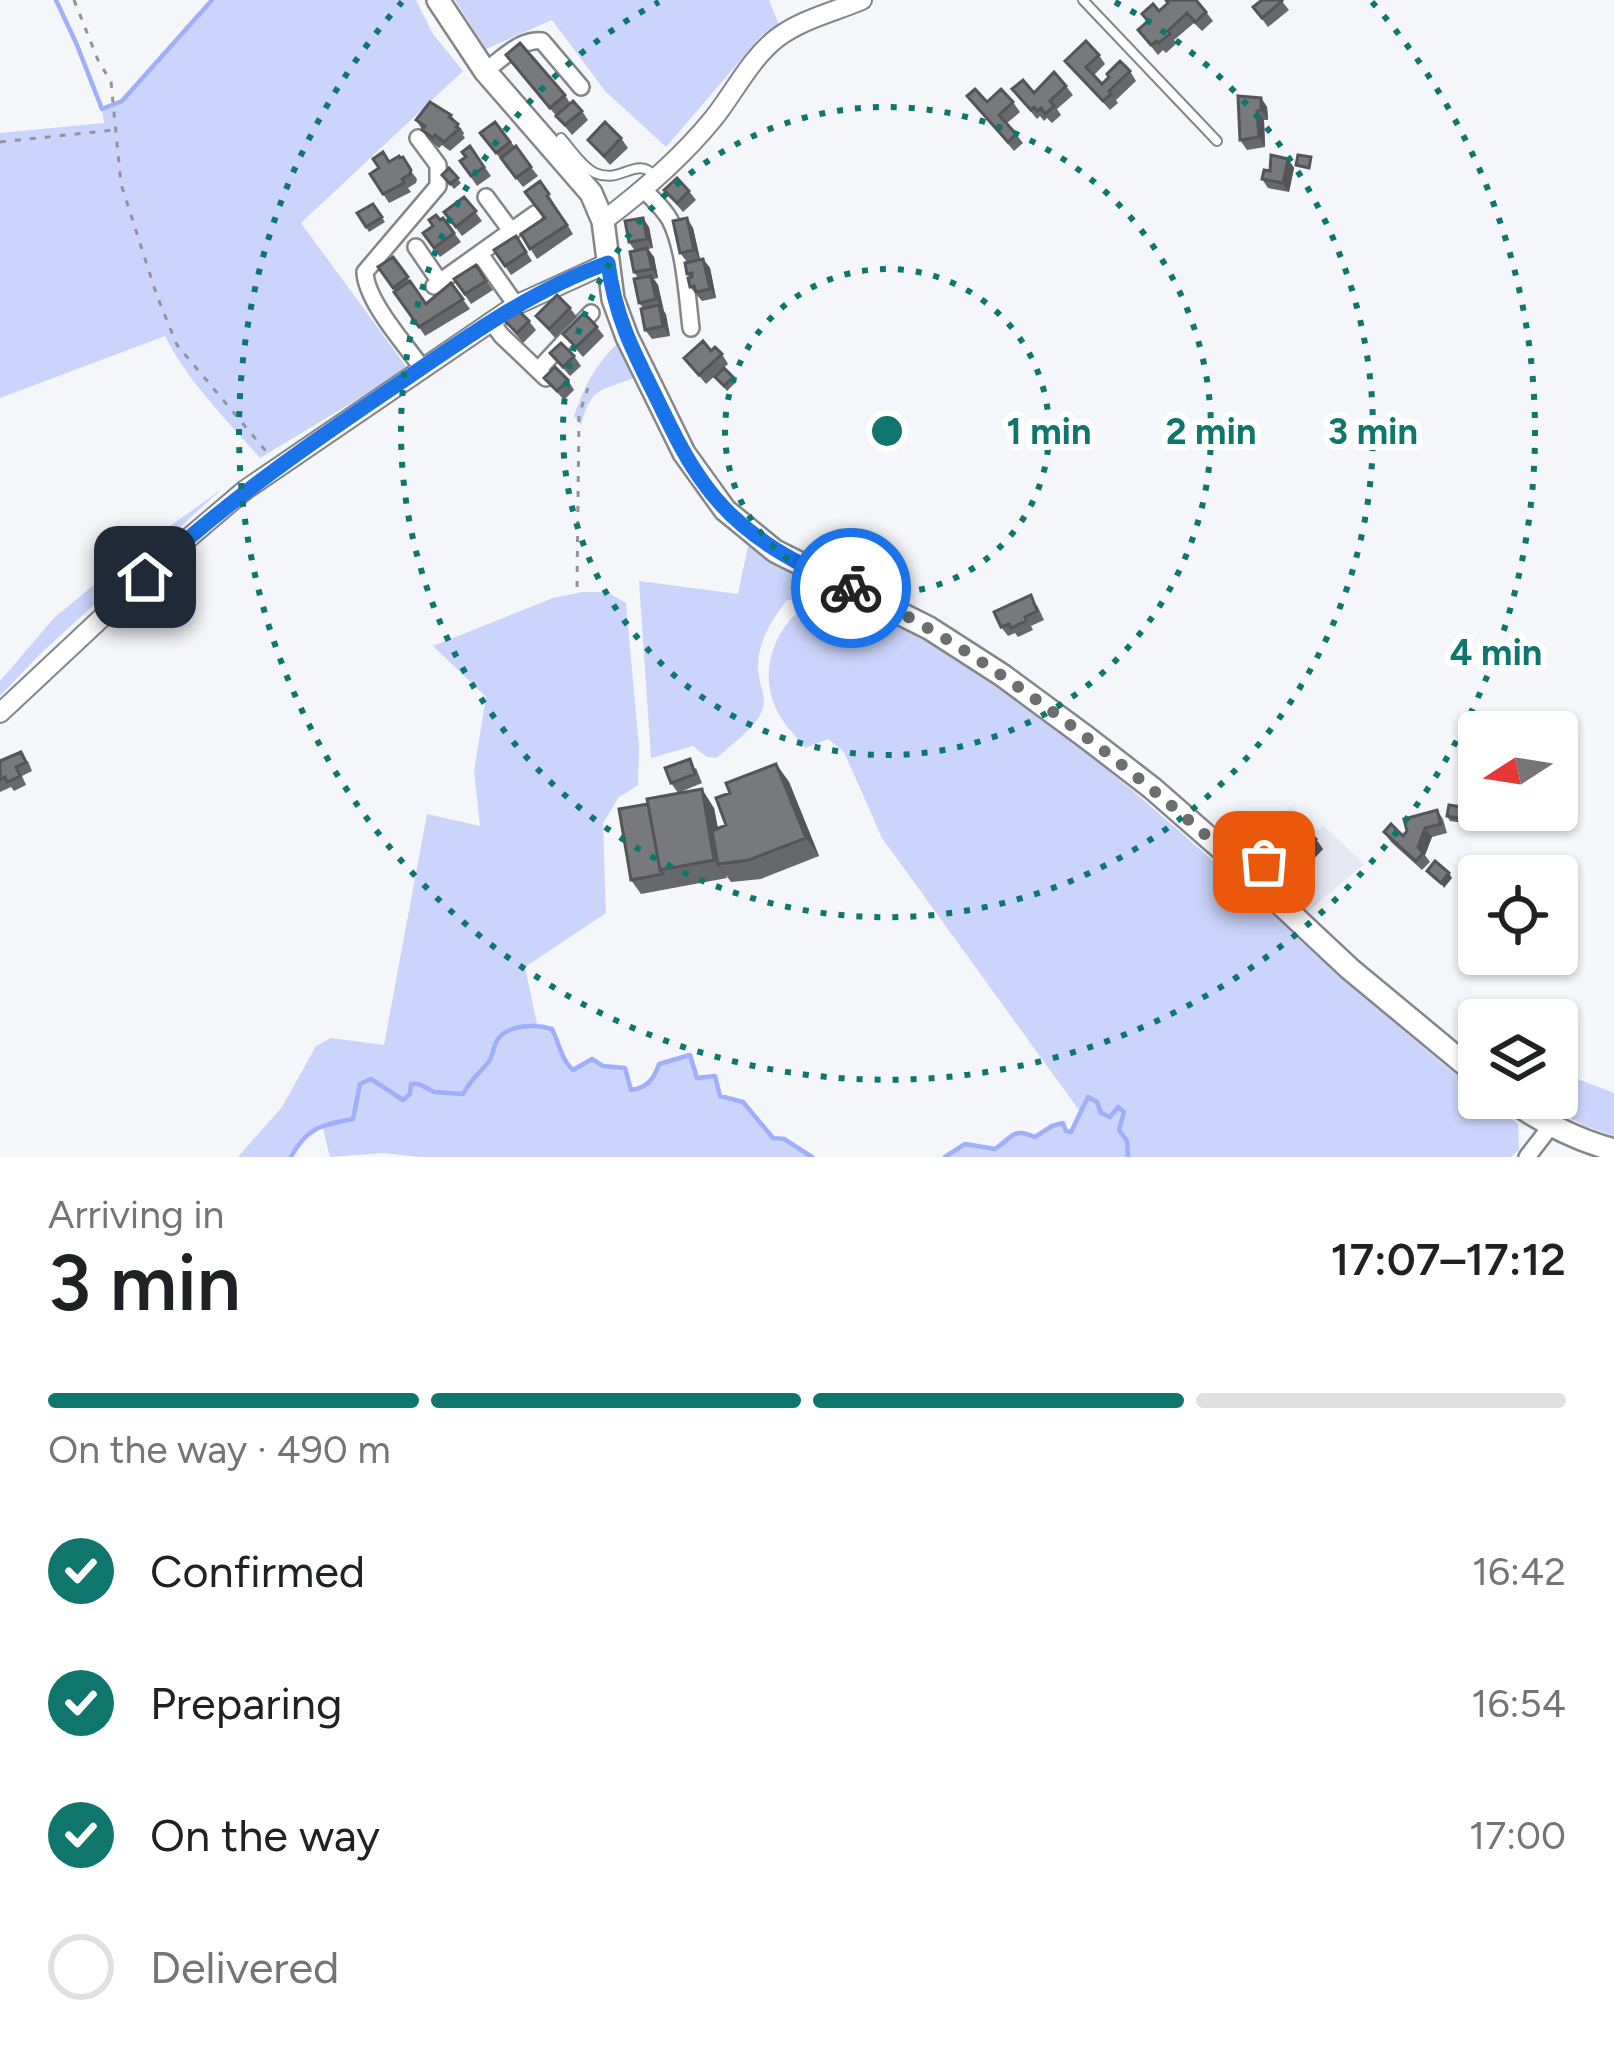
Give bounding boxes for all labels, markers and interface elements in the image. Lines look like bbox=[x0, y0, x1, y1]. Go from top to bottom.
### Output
centre of rings bbox=[866, 410, 908, 452]
text: 1 min bbox=[1006, 410, 1092, 453]
text: 2 min bbox=[1166, 410, 1256, 453]
text: 3 min bbox=[1328, 410, 1418, 453]
pin bbox=[94, 526, 196, 628]
courier bbox=[791, 528, 911, 648]
icon: home bbox=[112, 544, 178, 610]
icon: bike bbox=[818, 555, 884, 621]
text: 4 min bbox=[1450, 631, 1542, 674]
north arrow bbox=[1458, 711, 1578, 831]
map controls bbox=[1458, 711, 1578, 1119]
pin bbox=[1213, 811, 1315, 913]
icon: bag bbox=[1231, 829, 1297, 895]
button: locate bbox=[1458, 855, 1578, 975]
button: layers bbox=[1458, 999, 1578, 1119]
text: Arriving in bbox=[48, 1191, 224, 1238]
text: 17:07–17:12 bbox=[1331, 1232, 1566, 1286]
text: 3 min bbox=[48, 1236, 241, 1330]
text: On the way · 490 m bbox=[48, 1426, 391, 1473]
icon: check bbox=[48, 1538, 114, 1604]
text: Confirmed bbox=[150, 1544, 365, 1598]
text: 16:42 bbox=[1472, 1548, 1566, 1595]
icon: check bbox=[48, 1670, 114, 1736]
text: Preparing bbox=[150, 1676, 342, 1730]
text: 16:54 bbox=[1471, 1680, 1566, 1727]
icon: check bbox=[48, 1802, 114, 1868]
text: On the way bbox=[150, 1808, 380, 1862]
text: 17:00 bbox=[1469, 1812, 1566, 1859]
text: Delivered bbox=[150, 1940, 339, 1994]

